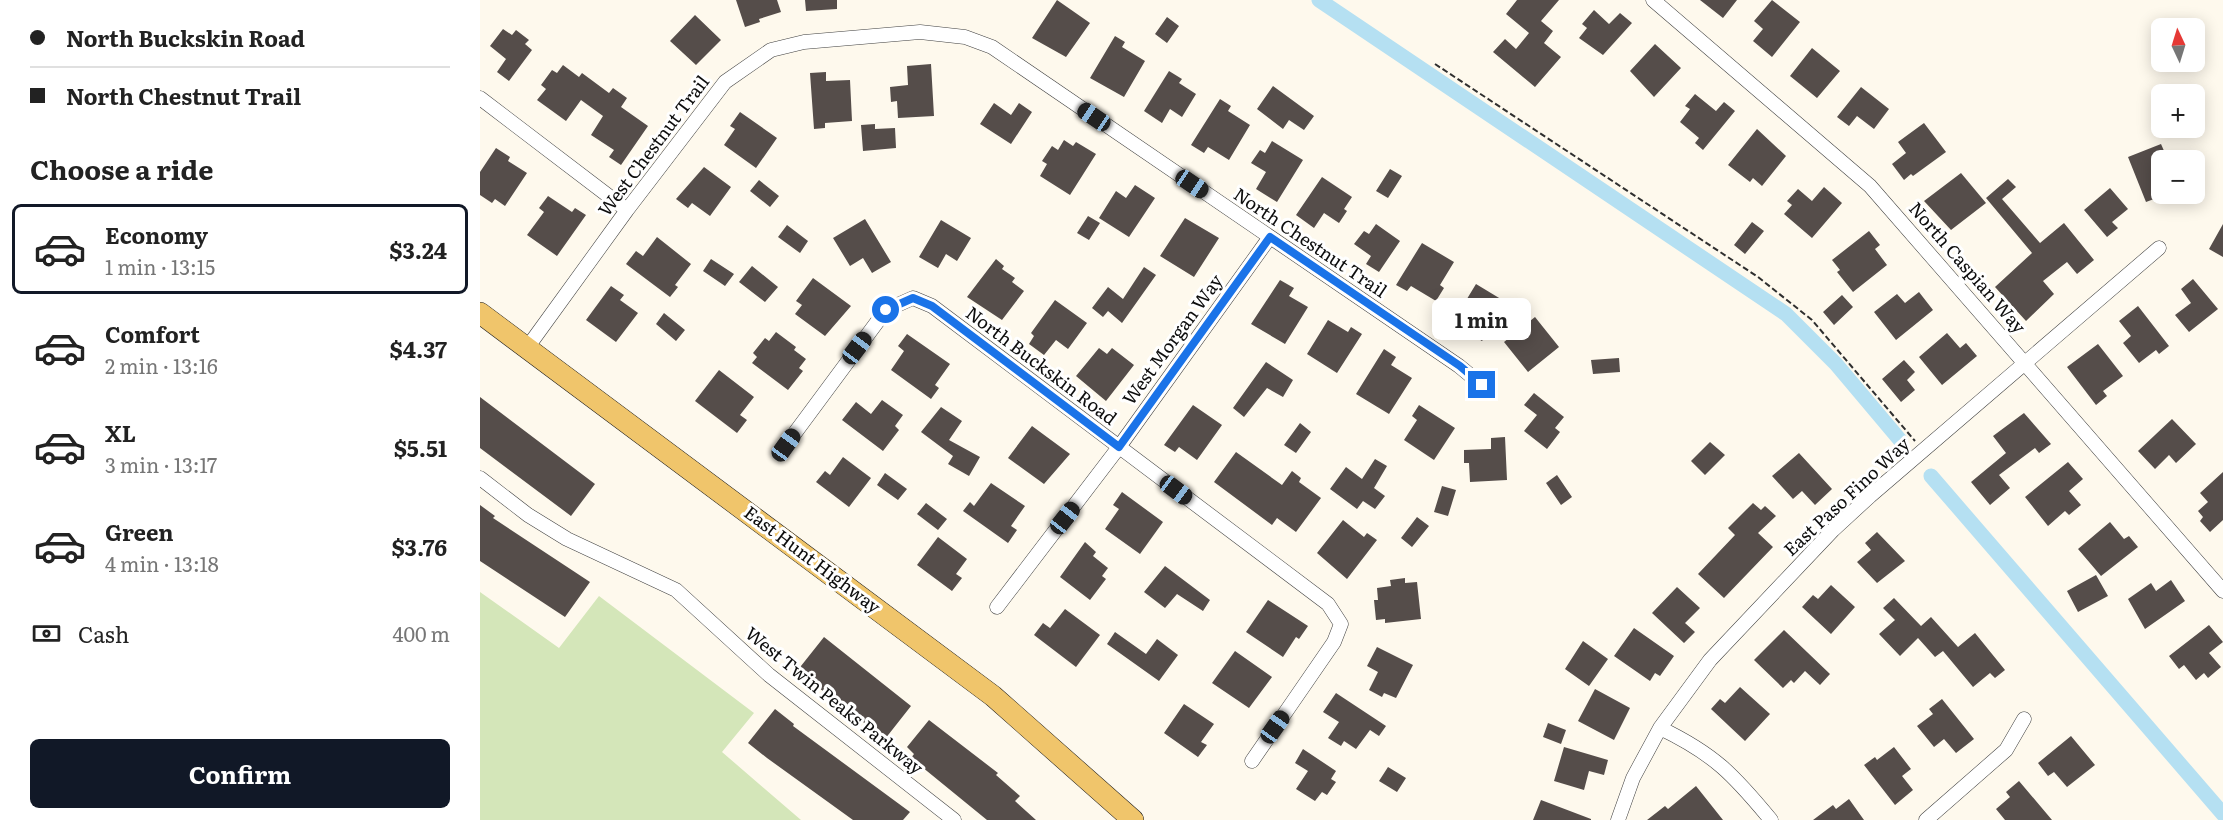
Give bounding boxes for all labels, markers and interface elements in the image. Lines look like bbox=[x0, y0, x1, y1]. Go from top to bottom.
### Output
north arrow bbox=[2151, 18, 2205, 72]
map controls bbox=[2151, 18, 2205, 204]
text: North Buckskin Road bbox=[66, 21, 305, 54]
street label: West Chestnut Trail bbox=[591, 69, 715, 221]
text: North Chestnut Trail bbox=[66, 79, 301, 112]
button: + bbox=[2151, 84, 2205, 138]
car bbox=[1074, 99, 1114, 135]
text: Choose a ride bbox=[30, 148, 213, 188]
button: − bbox=[2151, 150, 2205, 204]
car bbox=[1172, 166, 1212, 202]
street label: North Chestnut Trail bbox=[1229, 180, 1393, 303]
street label: North Caspian Way bbox=[1903, 195, 2033, 339]
text: Economy bbox=[105, 218, 208, 251]
icon: car bbox=[33, 222, 87, 276]
text: $3.24 bbox=[389, 233, 447, 266]
text: 1 min · 13:15 bbox=[105, 251, 215, 281]
street label: West Morgan Way bbox=[1115, 268, 1229, 410]
route start bbox=[872, 296, 899, 323]
callout: 1 min bbox=[1432, 298, 1532, 340]
street label: North Buckskin Road bbox=[961, 299, 1123, 431]
text: 1 min bbox=[1455, 304, 1508, 334]
text: Comfort bbox=[105, 317, 200, 350]
icon: car bbox=[33, 321, 87, 375]
car bbox=[839, 328, 875, 368]
text: $4.37 bbox=[390, 332, 447, 365]
text: 2 min · 13:16 bbox=[105, 350, 218, 380]
route end bbox=[1468, 371, 1495, 398]
text: XL bbox=[105, 416, 136, 449]
icon: car bbox=[33, 420, 87, 474]
car bbox=[768, 425, 804, 465]
street label: East Paso Fino Way bbox=[1777, 430, 1916, 562]
text: $5.51 bbox=[394, 431, 447, 464]
text: 3 min · 13:17 bbox=[105, 449, 217, 479]
car bbox=[1156, 472, 1196, 508]
street label: East Hunt Highway bbox=[739, 498, 887, 620]
car bbox=[1047, 498, 1083, 538]
text: Green bbox=[105, 515, 174, 548]
icon: car bbox=[33, 519, 87, 573]
text: $3.76 bbox=[392, 530, 447, 563]
text: 4 min · 13:18 bbox=[105, 548, 219, 578]
icon: cash bbox=[30, 617, 63, 650]
text: Cash bbox=[78, 617, 129, 650]
text: 400 m bbox=[392, 618, 450, 648]
street label: West Twin Peaks Parkway bbox=[740, 619, 930, 781]
car bbox=[1257, 707, 1293, 747]
button: Confirm bbox=[30, 739, 450, 808]

